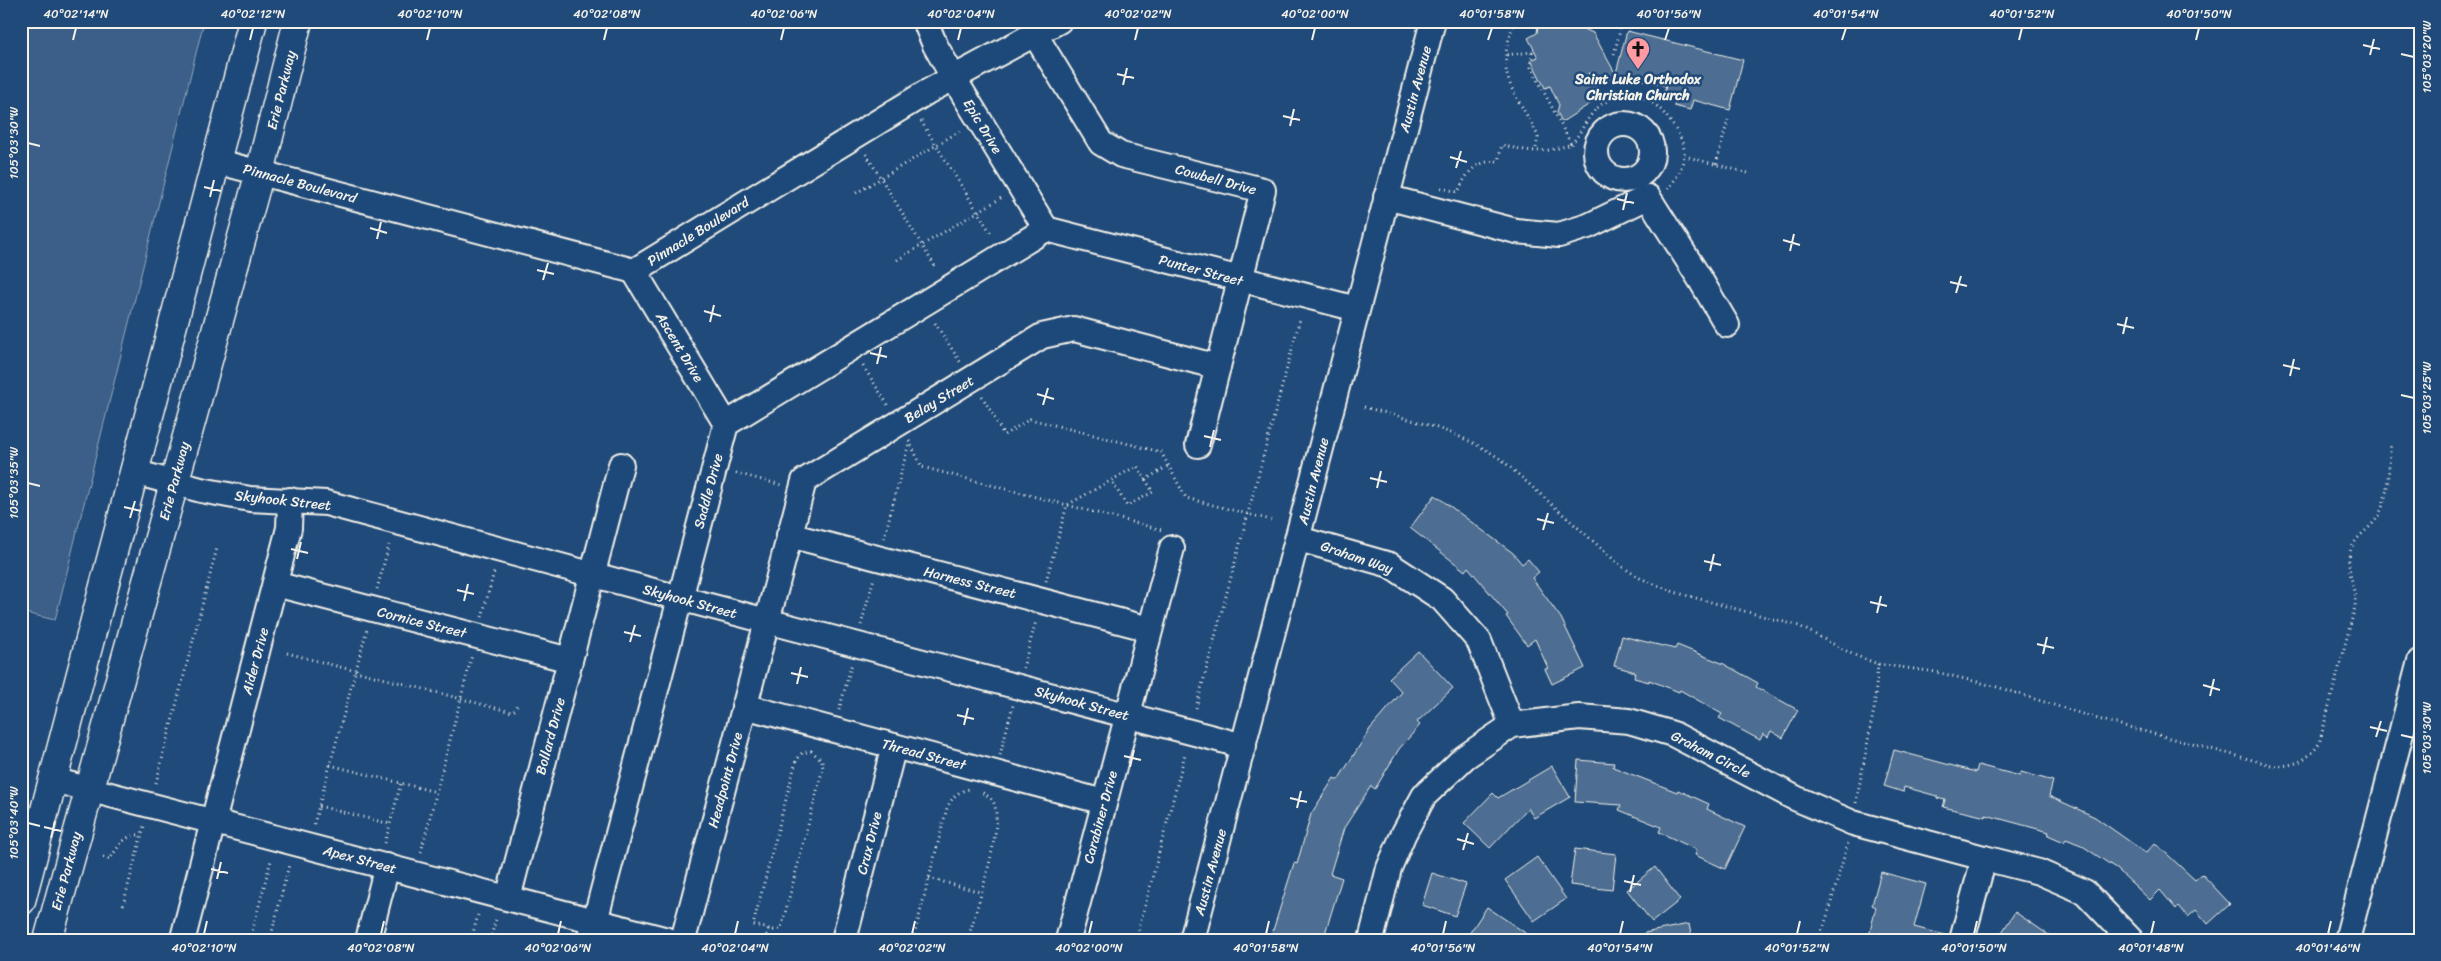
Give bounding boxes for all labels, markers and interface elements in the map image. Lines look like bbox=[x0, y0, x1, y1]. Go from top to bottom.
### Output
text: 40°02'14"N bbox=[43, 3, 109, 25]
text: 40°02'12"N bbox=[221, 3, 286, 25]
text: 40°02'10"N bbox=[397, 3, 463, 25]
text: 40°02'08"N bbox=[573, 3, 641, 25]
text: 40°02'06"N bbox=[751, 3, 818, 25]
text: 40°02'04"N bbox=[927, 3, 995, 25]
text: 40°02'02"N bbox=[1105, 3, 1172, 25]
text: 40°02'00"N bbox=[1281, 3, 1350, 25]
text: 40°01'58"N bbox=[1459, 3, 1525, 25]
text: 40°01'56"N bbox=[1637, 3, 1702, 25]
text: 40°01'54"N bbox=[1813, 3, 1879, 25]
text: 40°01'52"N bbox=[1990, 3, 2055, 25]
text: 40°01'50"N bbox=[2166, 3, 2232, 25]
text: 105°03'20"W bbox=[2416, 20, 2438, 93]
church icon: Saint Luke Orthodox Christian Church bbox=[1625, 36, 1651, 70]
street label: Austin Avenue bbox=[1392, 43, 1439, 136]
street label: Erie Parkway bbox=[260, 47, 304, 132]
place label: Saint Luke Orthodox Christian Church bbox=[1574, 67, 1702, 108]
street label: Epic Drive bbox=[956, 94, 1009, 159]
text: 105°03'30"W bbox=[3, 106, 25, 179]
street label: Pinnacle Boulevard bbox=[240, 156, 361, 211]
street label: Cowbell Drive bbox=[1172, 157, 1259, 202]
street label: Pinnacle Boulevard bbox=[642, 189, 756, 273]
street label: Punter Street bbox=[1156, 247, 1247, 294]
street label: Ascent Drive bbox=[648, 306, 711, 388]
text: 105°03'25"W bbox=[2416, 361, 2438, 434]
street label: Belay Street bbox=[899, 369, 979, 430]
street label: Austin Avenue bbox=[1290, 435, 1336, 528]
street label: Erie Parkway bbox=[152, 438, 197, 523]
text: 105°03'35"W bbox=[3, 446, 25, 519]
street label: Saddle Drive bbox=[686, 451, 731, 532]
street label: Skyhook Street bbox=[233, 483, 332, 518]
street label: Graham Way bbox=[1317, 533, 1397, 582]
street label: Harness Street bbox=[921, 559, 1019, 606]
street label: Skyhook Street bbox=[640, 577, 740, 626]
street label: Cornice Street bbox=[375, 599, 470, 646]
street label: Aider Drive bbox=[234, 625, 276, 699]
street label: Skyhook Street bbox=[1032, 679, 1132, 728]
street label: Bollard Drive bbox=[528, 695, 573, 778]
text: 105°03'30"W bbox=[2416, 701, 2438, 774]
street label: Graham Circle bbox=[1666, 724, 1755, 785]
street label: Headpoint Drive bbox=[701, 729, 750, 831]
street label: Thread Street bbox=[879, 731, 970, 778]
street label: Carabiner Drive bbox=[1076, 768, 1125, 866]
text: 105°03'40"W bbox=[3, 786, 25, 860]
street label: Crux Drive bbox=[850, 809, 889, 877]
street label: Austin Avenue bbox=[1187, 826, 1234, 919]
street label: Erie Parkway bbox=[44, 828, 89, 913]
street label: Apex Street bbox=[320, 837, 399, 881]
text: 40°02'10"N bbox=[171, 937, 237, 959]
text: 40°02'08"N bbox=[347, 937, 415, 959]
text: 40°02'06"N bbox=[525, 937, 592, 959]
text: 40°02'04"N bbox=[701, 937, 769, 959]
text: 40°02'02"N bbox=[879, 937, 946, 959]
text: 40°02'00"N bbox=[1055, 937, 1124, 959]
text: 40°01'58"N bbox=[1233, 937, 1299, 959]
text: 40°01'56"N bbox=[1411, 937, 1476, 959]
text: 40°01'54"N bbox=[1587, 937, 1653, 959]
text: 40°01'52"N bbox=[1765, 937, 1830, 959]
text: 40°01'50"N bbox=[1941, 937, 2007, 959]
text: 40°01'48"N bbox=[2118, 937, 2184, 959]
text: 40°01'46"N bbox=[2295, 937, 2361, 959]

